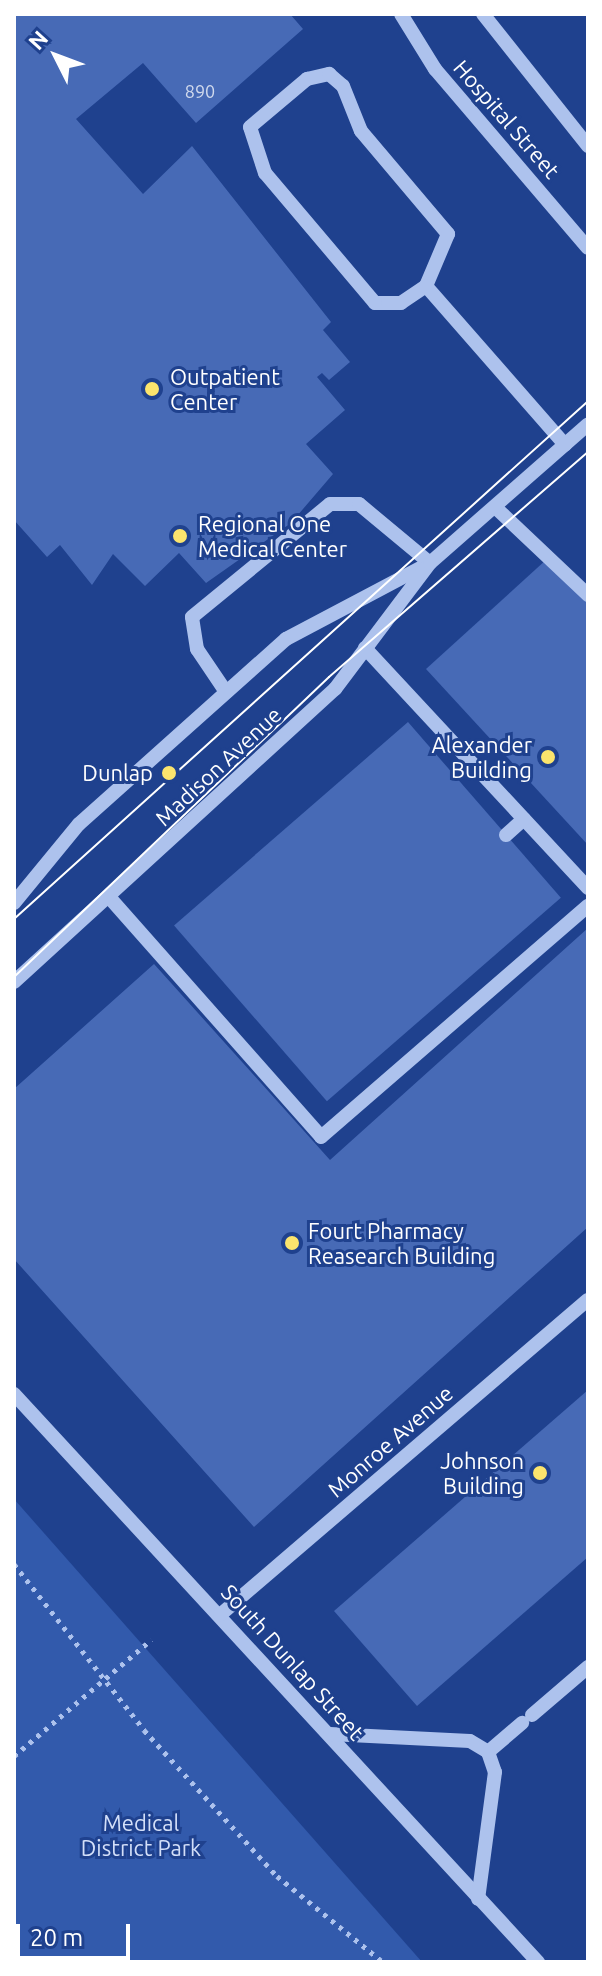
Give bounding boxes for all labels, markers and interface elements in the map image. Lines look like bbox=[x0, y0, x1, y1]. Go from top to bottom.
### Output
north arrow bbox=[16, 16, 96, 96]
text: N bbox=[23, 25, 53, 54]
street label: Hospital Street bbox=[448, 54, 566, 184]
house number: 890 bbox=[185, 80, 215, 102]
place label: Outpatient Center bbox=[170, 363, 280, 414]
marker: Outpatient Center bbox=[141, 378, 163, 400]
place label: Regional One Medical Center bbox=[198, 510, 347, 562]
marker: Regional One Medical Center bbox=[169, 525, 191, 547]
street label: Madison Avenue bbox=[149, 701, 287, 831]
place label: Alexander Building bbox=[432, 731, 532, 782]
marker: Alexander Building bbox=[539, 748, 557, 766]
place label: Dunlap bbox=[82, 760, 153, 786]
marker: Dunlap bbox=[160, 764, 178, 782]
place label: Fourt Pharmacy Reasearch Building bbox=[308, 1217, 495, 1268]
marker: Fourt Pharmacy Reasearch Building bbox=[283, 1234, 301, 1252]
street label: Monroe Avenue bbox=[322, 1380, 458, 1502]
place label: Johnson Building bbox=[440, 1447, 524, 1498]
marker: Johnson Building bbox=[531, 1464, 549, 1482]
street label: South Dunlap Street bbox=[216, 1579, 370, 1745]
park label: Medical District Park bbox=[81, 1809, 201, 1860]
scale bar bbox=[20, 1908, 134, 1958]
text: 20 m bbox=[30, 1924, 83, 1951]

